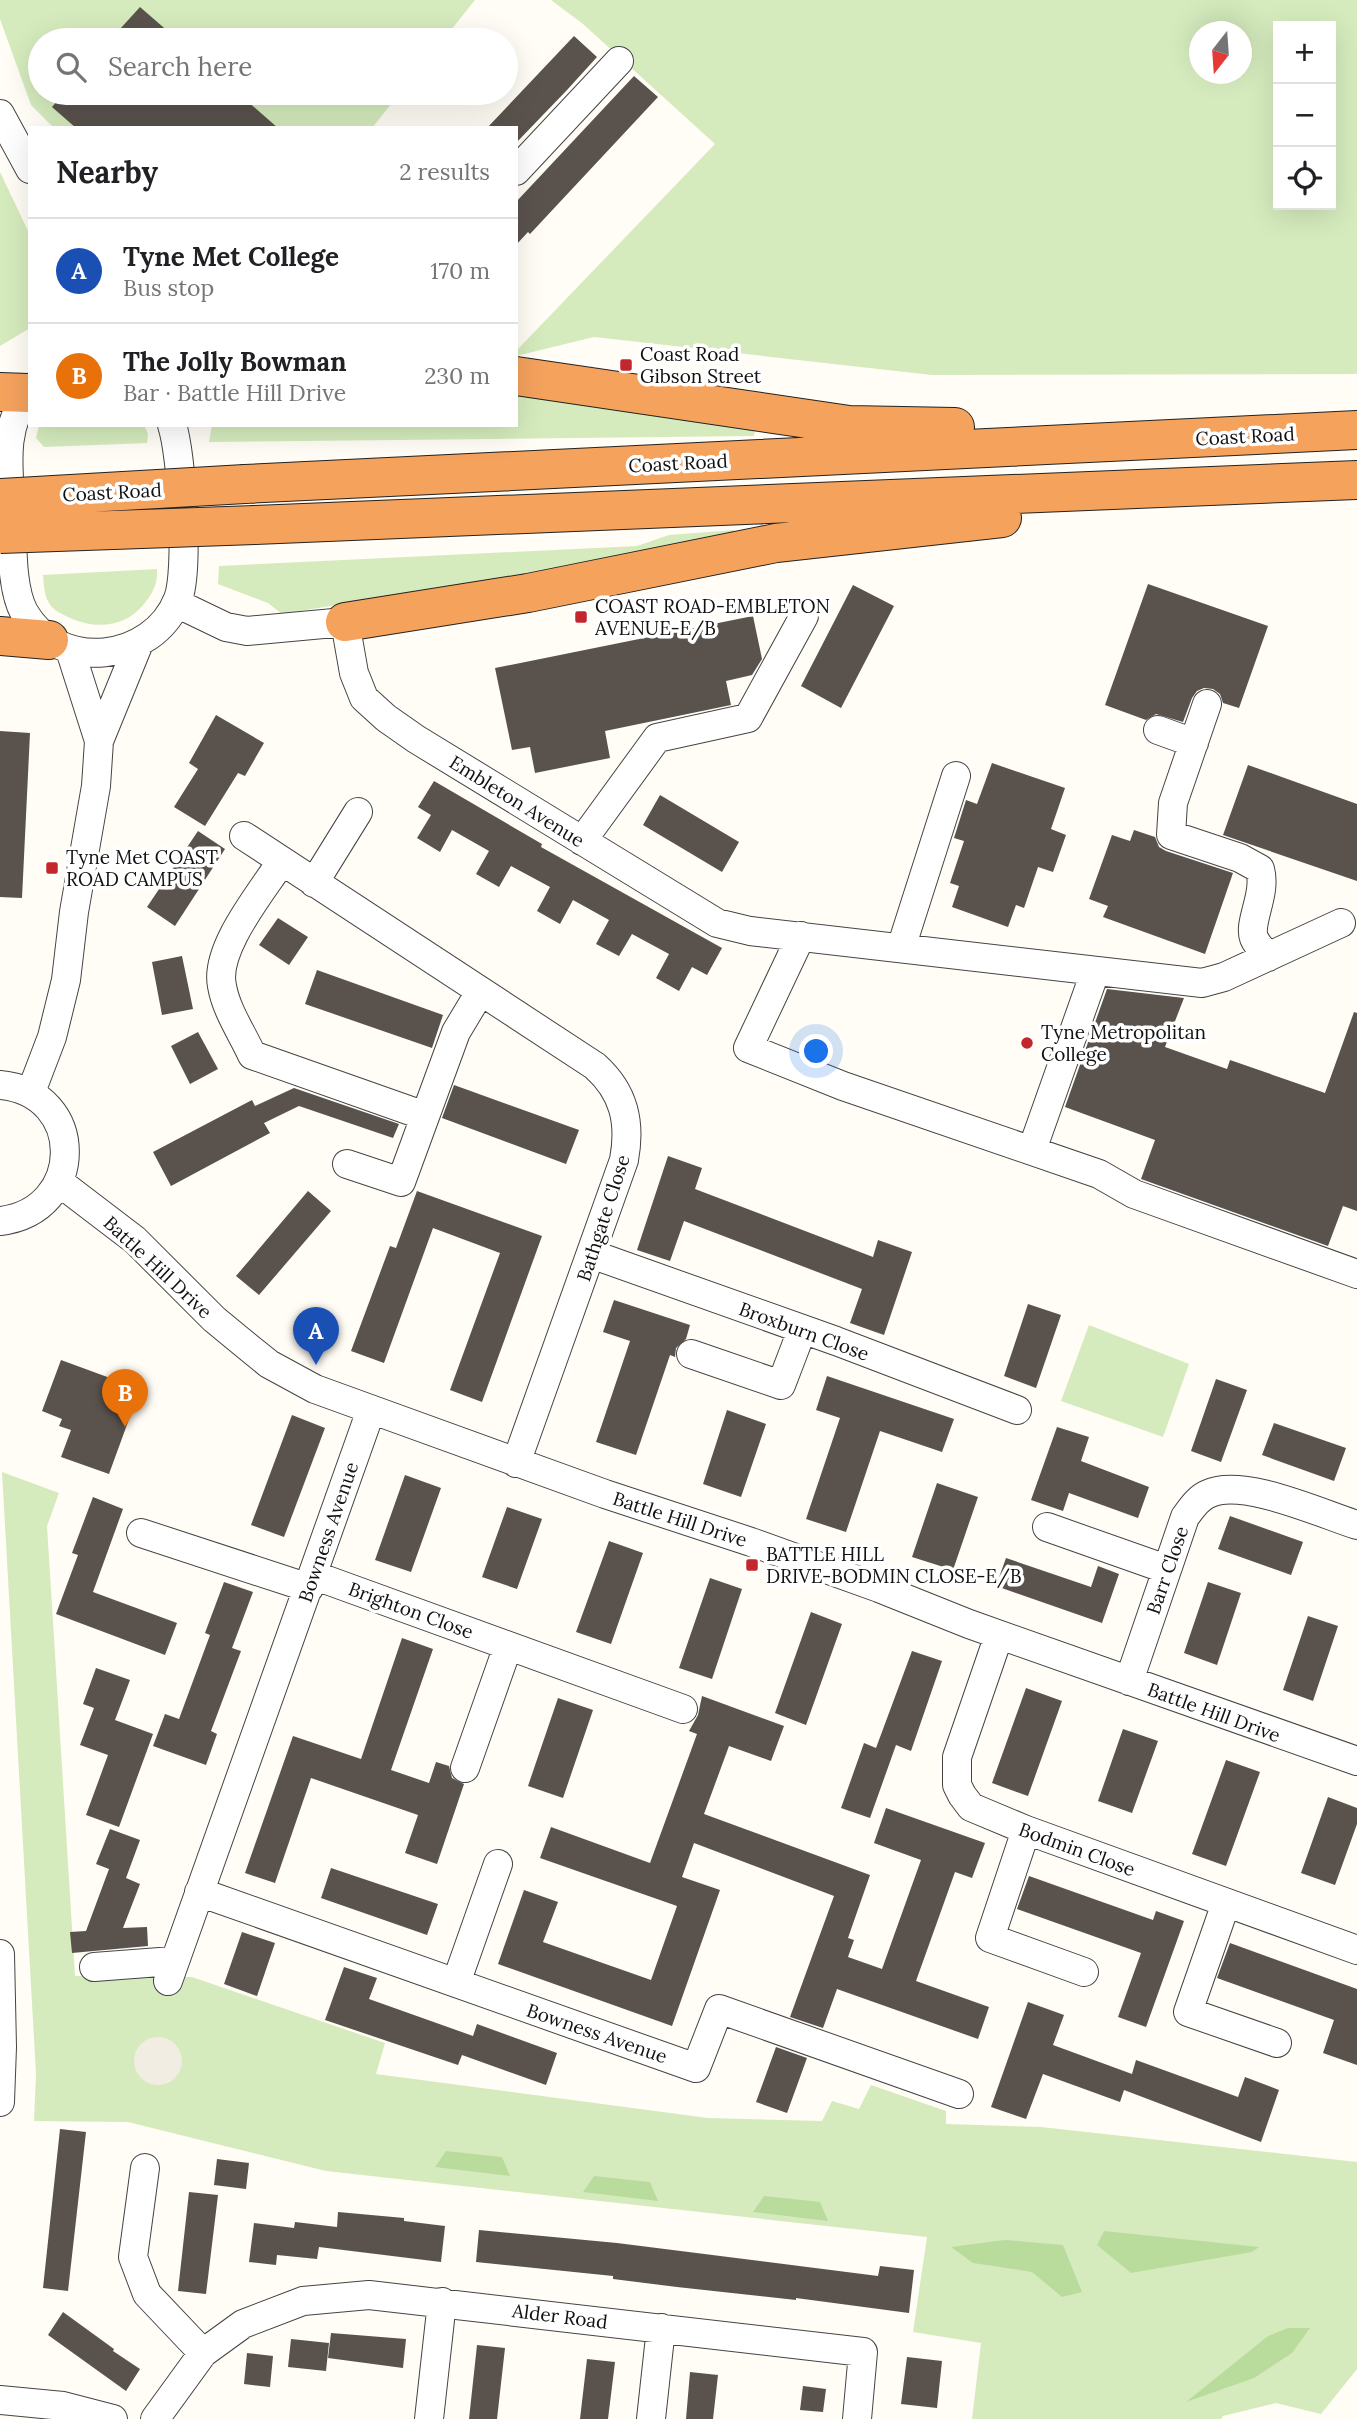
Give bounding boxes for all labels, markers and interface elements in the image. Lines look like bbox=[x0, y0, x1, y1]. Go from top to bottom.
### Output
north arrow bbox=[1189, 21, 1252, 84]
map controls bbox=[1273, 21, 1336, 210]
button: + bbox=[1273, 21, 1336, 84]
search box bbox=[28, 28, 518, 105]
icon: search bbox=[52, 48, 90, 86]
text: Search here bbox=[108, 50, 252, 83]
button: − bbox=[1273, 84, 1336, 147]
button: locate bbox=[1273, 147, 1336, 210]
text: Nearby bbox=[56, 153, 158, 191]
text: 2 results bbox=[399, 157, 490, 186]
text: Tyne Met College bbox=[123, 240, 339, 273]
text: A bbox=[71, 256, 87, 285]
text: 170 m bbox=[430, 256, 490, 285]
text: Bus stop bbox=[123, 273, 214, 302]
place label: Coast Road Gibson Street bbox=[640, 342, 762, 388]
text: The Jolly Bowman bbox=[123, 345, 347, 378]
marker: Coast Road Gibson Street bbox=[618, 357, 634, 373]
text: B bbox=[71, 361, 87, 390]
text: 230 m bbox=[424, 361, 490, 390]
text: Bar · Battle Hill Drive bbox=[123, 378, 346, 407]
street label: Coast Road bbox=[1195, 421, 1295, 451]
street label: Coast Road bbox=[628, 448, 728, 478]
street label: Coast Road bbox=[62, 477, 162, 507]
place label: COAST ROAD-EMBLETON AVENUE-E/B bbox=[594, 594, 830, 641]
marker: COAST ROAD-EMBLETON AVENUE-E/B bbox=[573, 609, 589, 625]
street label: Embleton Avenue bbox=[445, 750, 589, 852]
place label: Tyne Met COAST ROAD CAMPUS bbox=[66, 845, 218, 891]
marker: Tyne Met COAST ROAD CAMPUS bbox=[44, 860, 60, 876]
place label: Tyne Metropolitan College bbox=[1041, 1020, 1206, 1066]
your location bbox=[799, 1034, 833, 1068]
marker: Tyne Metropolitan College bbox=[1019, 1035, 1035, 1051]
street label: Bathgate Close bbox=[571, 1152, 635, 1284]
street label: Battle Hill Drive bbox=[99, 1211, 217, 1323]
street label: Broxburn Close bbox=[736, 1296, 872, 1366]
pin: A bbox=[293, 1307, 339, 1365]
pin: B bbox=[102, 1369, 148, 1427]
street label: Bowness Avenue bbox=[293, 1459, 363, 1605]
street label: Battle Hill Drive bbox=[610, 1486, 750, 1552]
street label: Barr Close bbox=[1141, 1523, 1193, 1617]
place label: BATTLE HILL DRIVE-BODMIN CLOSE-E/B bbox=[766, 1542, 1022, 1589]
marker: BATTLE HILL DRIVE-BODMIN CLOSE-E/B bbox=[744, 1557, 760, 1573]
street label: Brighton Close bbox=[345, 1576, 477, 1644]
street label: Battle Hill Drive bbox=[1144, 1677, 1284, 1747]
street label: Bodmin Close bbox=[1016, 1817, 1138, 1881]
street label: Bowness Avenue bbox=[524, 1998, 670, 2068]
street label: Alder Road bbox=[510, 2298, 609, 2334]

